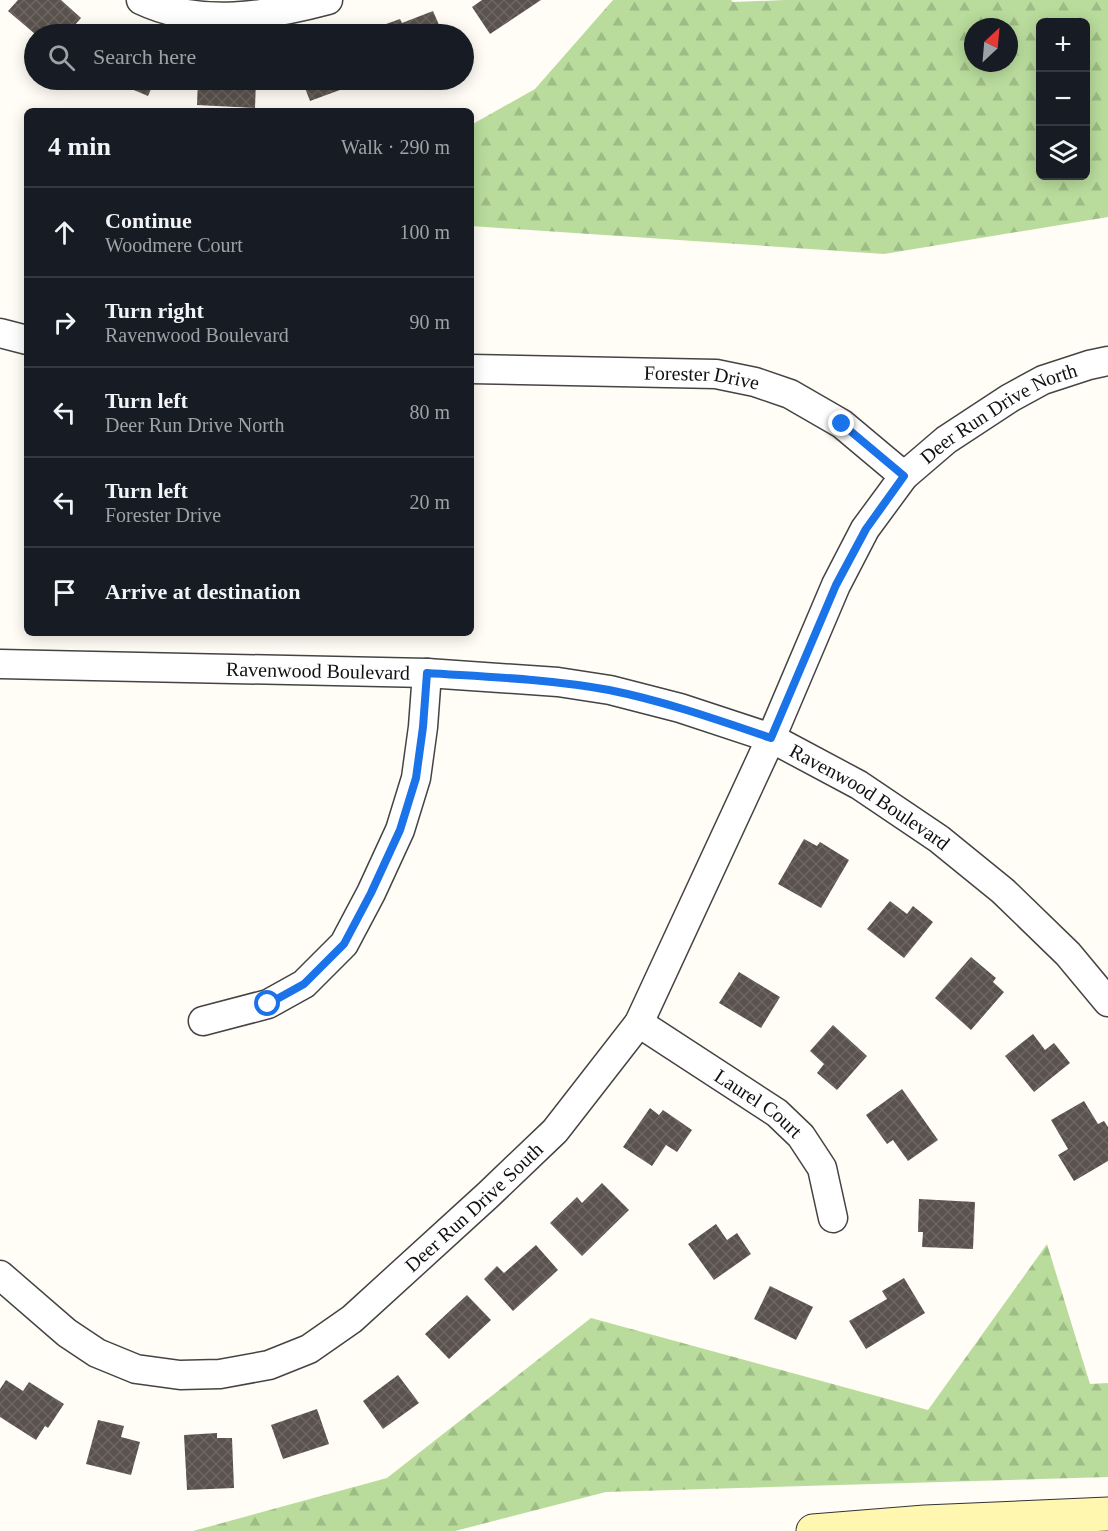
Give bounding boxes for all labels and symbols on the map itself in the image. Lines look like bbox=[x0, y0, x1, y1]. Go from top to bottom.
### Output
north arrow bbox=[964, 18, 1018, 72]
street label: Deer Run Drive North bbox=[916, 359, 1080, 468]
street label: Forester Drive bbox=[644, 362, 761, 394]
route end bbox=[828, 410, 854, 436]
street label: Ravenwood Boulevard bbox=[226, 658, 410, 684]
street label: Ravenwood Boulevard bbox=[786, 739, 954, 854]
route start bbox=[254, 990, 280, 1016]
street label: Laurel Court bbox=[711, 1064, 807, 1142]
street label: Deer Run Drive South bbox=[401, 1138, 547, 1276]

